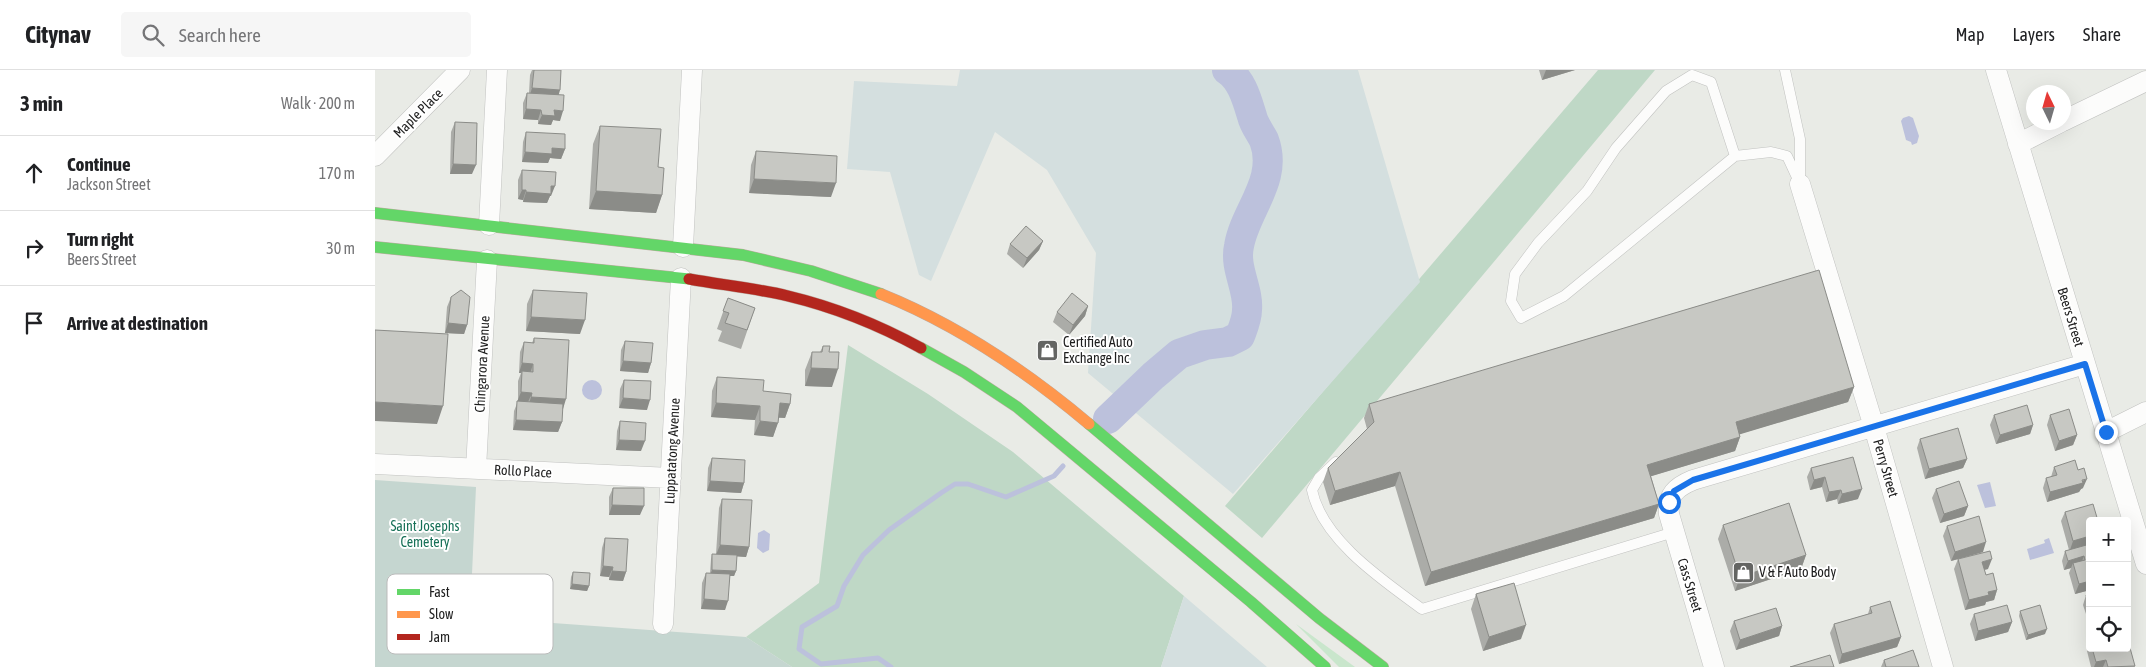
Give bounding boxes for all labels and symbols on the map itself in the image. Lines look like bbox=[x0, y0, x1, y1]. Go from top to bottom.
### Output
street label: Maple Place bbox=[390, 85, 446, 141]
north arrow bbox=[2026, 85, 2071, 130]
street label: Beers Street bbox=[2054, 286, 2088, 348]
street label: Chingarora Avenue bbox=[471, 315, 493, 413]
place label: Certified Auto Exchange Inc bbox=[1063, 334, 1133, 366]
shop icon: Certified Auto Exchange Inc bbox=[1035, 338, 1059, 362]
street label: Luppatatong Avenue bbox=[661, 397, 683, 505]
route end bbox=[2095, 421, 2118, 444]
street label: Perry Street bbox=[1870, 437, 1902, 499]
street label: Rollo Place bbox=[494, 461, 552, 481]
route start bbox=[1658, 491, 1681, 514]
park label: Saint Josephs Cemetery bbox=[390, 518, 460, 550]
street label: Cass Street bbox=[1674, 556, 1706, 614]
shop icon: V & F Auto Body bbox=[1731, 560, 1755, 584]
place label: V & F Auto Body bbox=[1759, 564, 1836, 580]
legend bbox=[387, 574, 553, 654]
text: Fast bbox=[429, 584, 450, 600]
text: Slow bbox=[429, 606, 454, 622]
text: Jam bbox=[429, 629, 450, 645]

